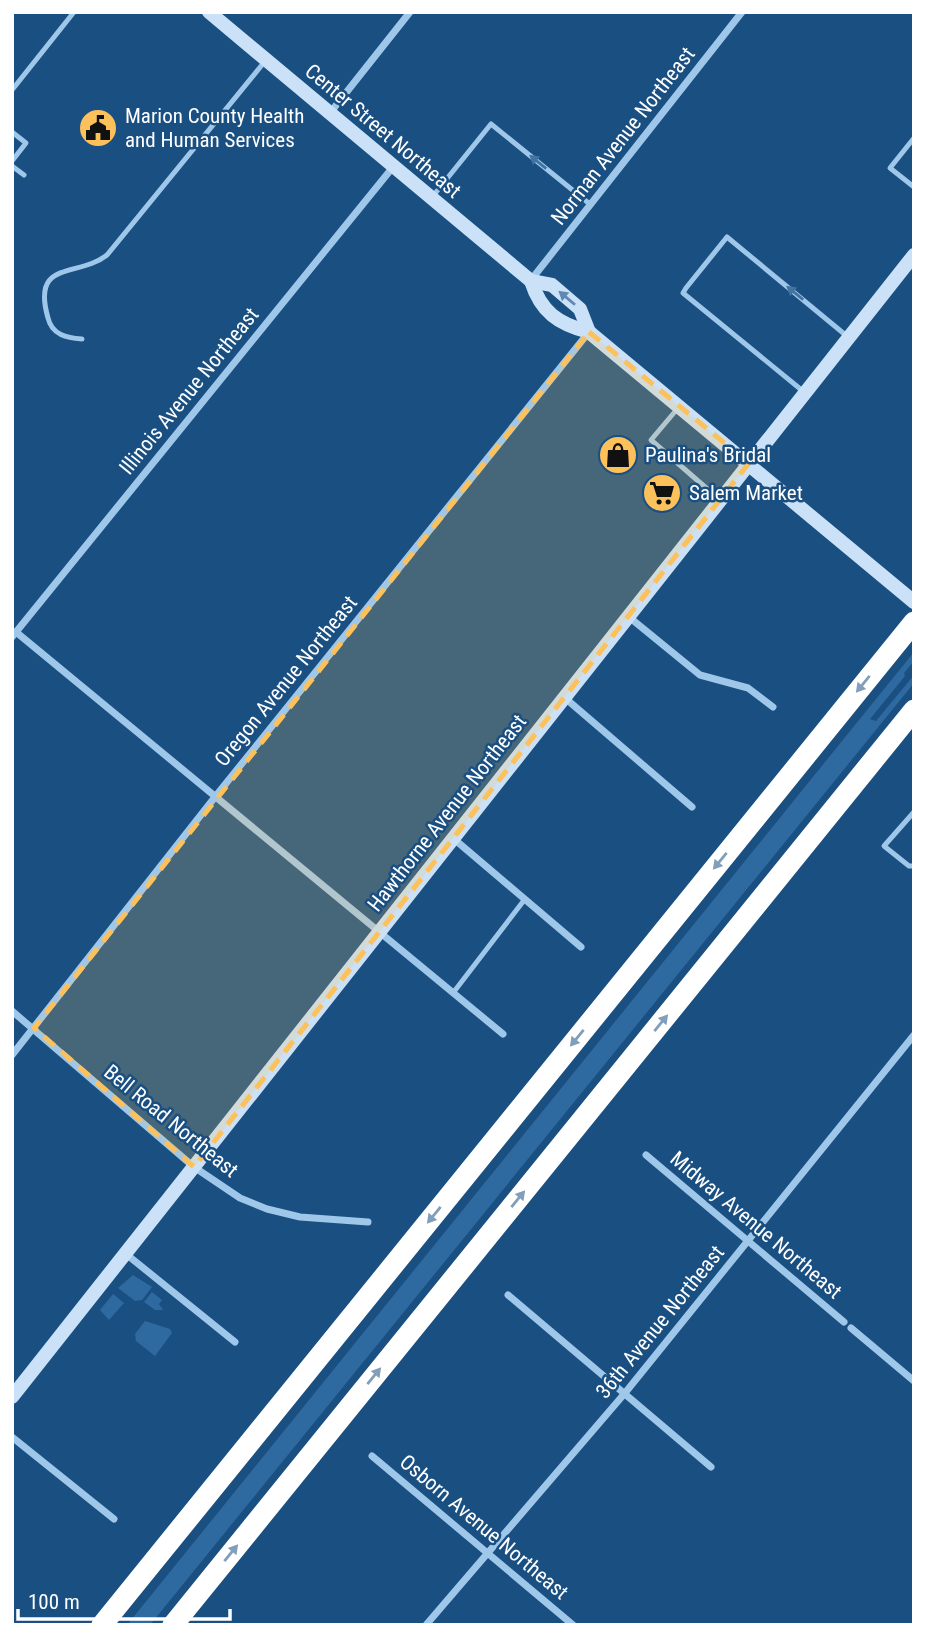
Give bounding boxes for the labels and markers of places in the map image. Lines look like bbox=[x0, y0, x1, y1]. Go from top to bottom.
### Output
place label: Marion County Health and Human Services bbox=[125, 104, 304, 152]
public building icon: Marion County Health and Human Services bbox=[77, 107, 119, 149]
shop icon: Paulina's Bridal bbox=[597, 434, 639, 476]
place label: Paulina's Bridal bbox=[645, 443, 771, 467]
supermarket icon: Salem Market bbox=[641, 472, 683, 514]
place label: Salem Market bbox=[689, 481, 803, 505]

